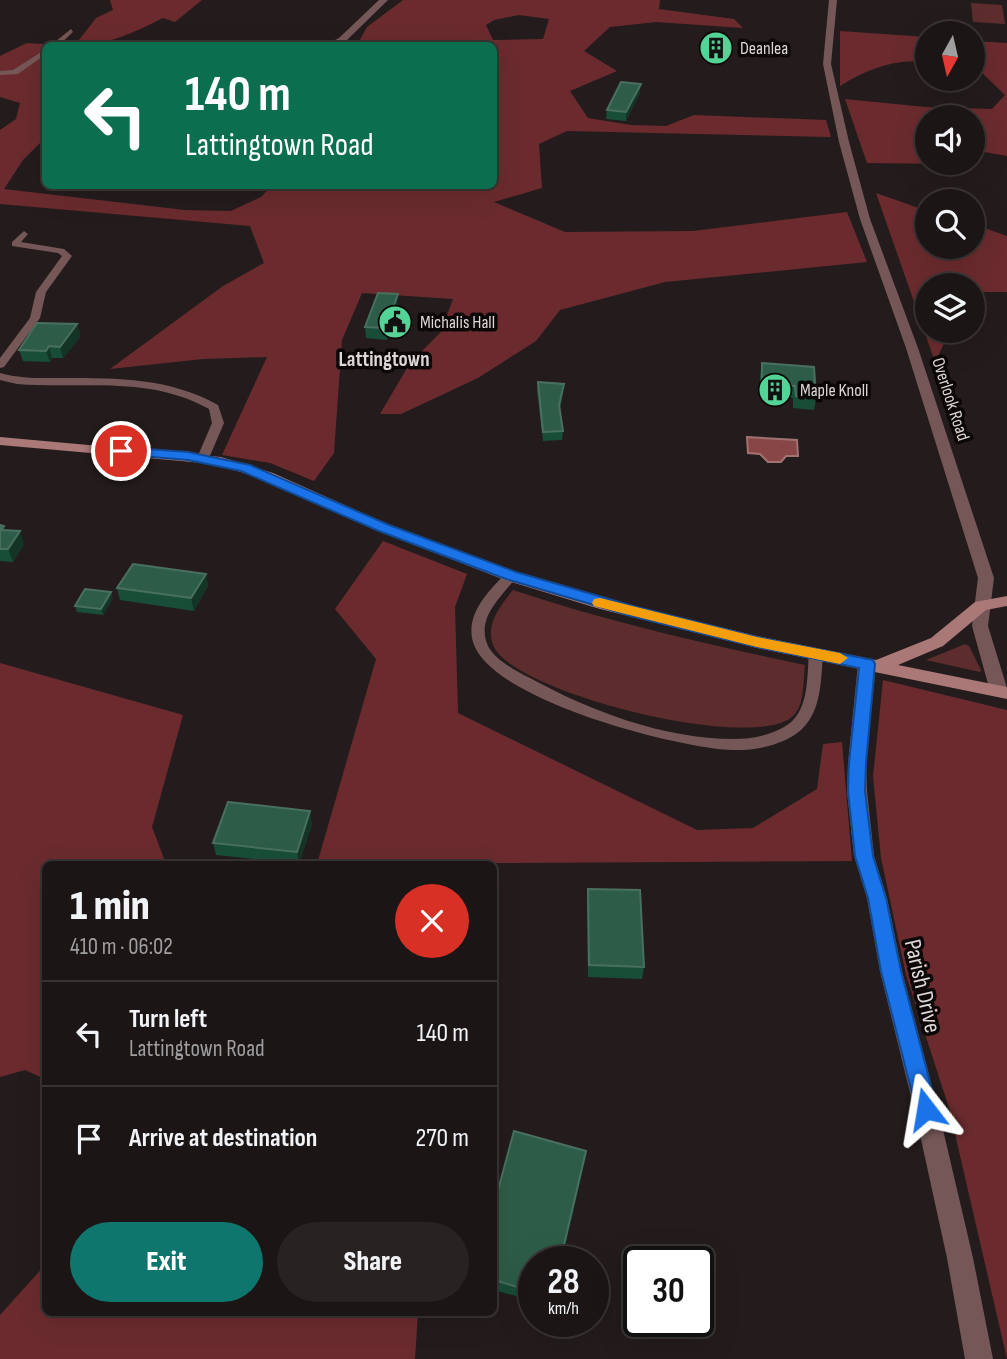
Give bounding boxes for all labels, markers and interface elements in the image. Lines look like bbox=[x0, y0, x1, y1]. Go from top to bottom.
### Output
north arrow bbox=[915, 21, 985, 91]
map controls bbox=[915, 21, 985, 343]
building icon: Deanlea bbox=[697, 29, 735, 67]
place label: Deanlea bbox=[740, 38, 788, 59]
text: 140 m bbox=[185, 66, 291, 125]
icon: left bbox=[70, 70, 161, 161]
button: sound bbox=[915, 105, 985, 175]
text: Lattingtown Road bbox=[185, 126, 374, 165]
button: search bbox=[915, 189, 985, 259]
button: layers bbox=[915, 273, 985, 343]
public building icon: Michalis Hall bbox=[376, 303, 414, 341]
place label: Michalis Hall bbox=[420, 312, 495, 333]
district label: Lattingtown bbox=[338, 347, 430, 372]
street label: Overlook Road bbox=[927, 355, 974, 443]
building icon: Maple Knoll bbox=[756, 371, 794, 409]
place label: Maple Knoll bbox=[800, 380, 868, 401]
pin bbox=[91, 421, 151, 481]
icon: arrive bbox=[102, 432, 140, 470]
text: 1 min bbox=[70, 881, 150, 932]
button: close bbox=[395, 884, 469, 958]
text: 410 m · 06:02 bbox=[70, 933, 173, 961]
street label: Parish Drive bbox=[898, 937, 947, 1036]
text: Turn left bbox=[129, 1004, 207, 1035]
icon: left bbox=[70, 1015, 108, 1053]
text: 140 m bbox=[417, 1018, 469, 1049]
text: Lattingtown Road bbox=[129, 1035, 265, 1063]
position arrow bbox=[889, 1072, 963, 1146]
icon: arrive bbox=[70, 1120, 108, 1158]
text: Arrive at destination bbox=[129, 1123, 317, 1154]
text: 270 m bbox=[416, 1123, 469, 1154]
button: Exit bbox=[70, 1222, 263, 1302]
button: Share bbox=[277, 1222, 469, 1302]
speed limit sign: 30 bbox=[623, 1246, 714, 1337]
text: 28 bbox=[548, 1261, 579, 1304]
text: km/h bbox=[548, 1298, 579, 1319]

